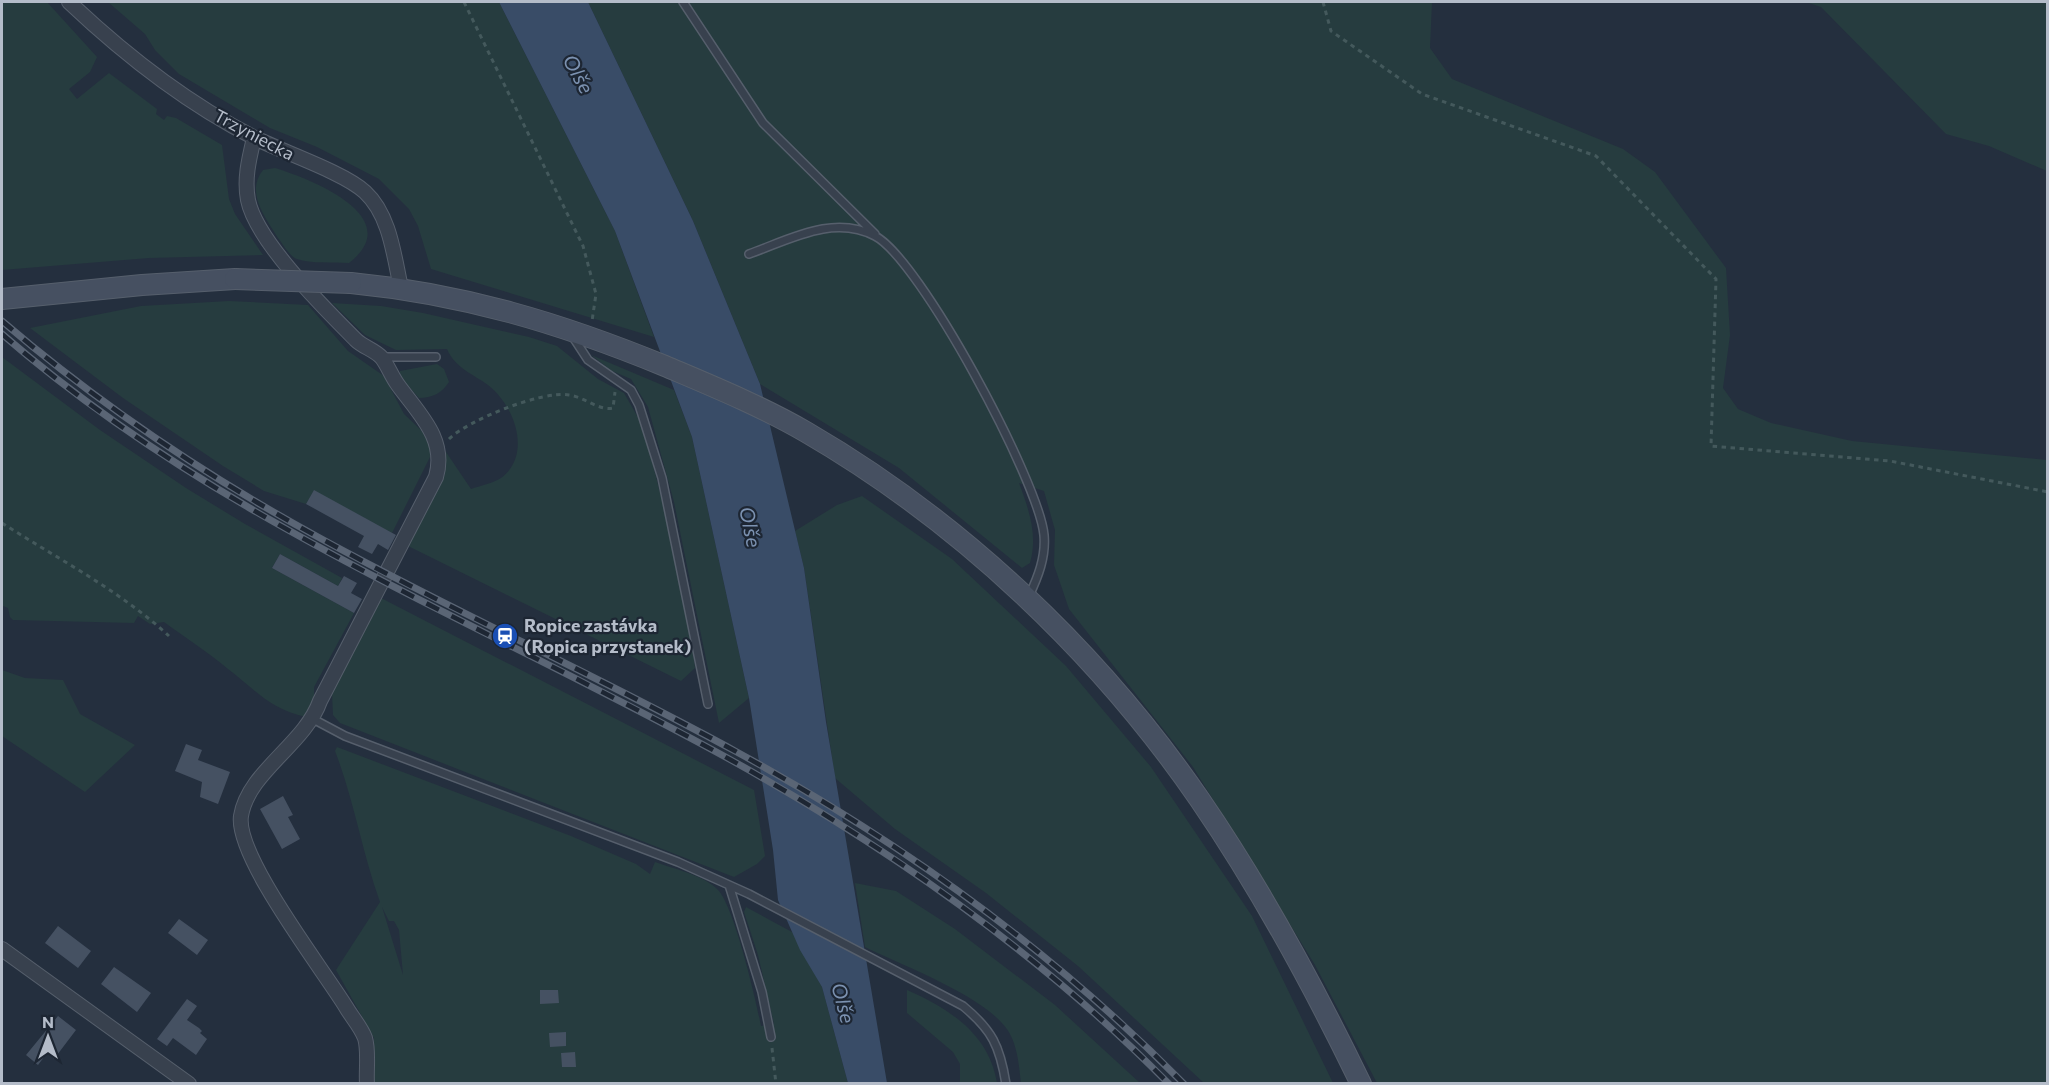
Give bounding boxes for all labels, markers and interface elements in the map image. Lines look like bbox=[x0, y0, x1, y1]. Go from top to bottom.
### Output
water label: Olše bbox=[558, 50, 600, 98]
street label: Trzyniecka bbox=[210, 104, 298, 164]
water label: Olše bbox=[735, 504, 767, 550]
place label: Ropice zastávka (Ropica przystanek) bbox=[524, 614, 691, 657]
station icon: Ropice zastávka (Ropica przystanek) bbox=[490, 621, 520, 651]
water label: Olše bbox=[827, 980, 861, 1026]
north arrow bbox=[18, 1007, 78, 1067]
text: N bbox=[42, 1012, 54, 1031]

